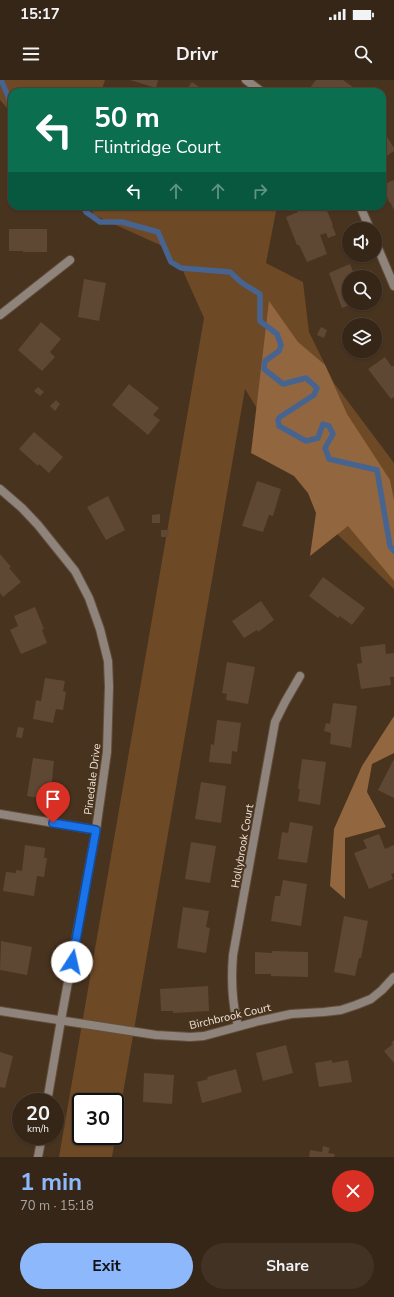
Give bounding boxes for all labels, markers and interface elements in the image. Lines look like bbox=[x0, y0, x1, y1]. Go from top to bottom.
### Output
text: 15:17 bbox=[20, 4, 60, 24]
text: Drivr bbox=[176, 42, 218, 66]
icon: menu bbox=[20, 43, 42, 65]
icon: search bbox=[352, 43, 374, 65]
text: 50 m bbox=[94, 99, 160, 137]
icon: left bbox=[28, 104, 80, 156]
text: Flintridge Court bbox=[94, 135, 221, 159]
icon: left bbox=[123, 180, 145, 202]
icon: ahead bbox=[165, 180, 187, 202]
icon: ahead bbox=[207, 180, 229, 202]
icon: right bbox=[249, 180, 271, 202]
map controls bbox=[342, 222, 382, 358]
button: sound bbox=[342, 222, 382, 262]
button: search bbox=[342, 270, 382, 310]
button: layers bbox=[342, 318, 382, 358]
street label: Pinedale Drive bbox=[81, 742, 104, 816]
pin bbox=[36, 782, 70, 823]
icon: arrive bbox=[42, 788, 64, 810]
street label: Hollybrook Court bbox=[228, 803, 257, 889]
position arrow bbox=[51, 941, 93, 983]
street label: Birchbrook Court bbox=[188, 1000, 273, 1033]
speed limit sign: 30 bbox=[72, 1093, 124, 1145]
text: 20 bbox=[26, 1100, 50, 1127]
text: km/h bbox=[27, 1122, 49, 1136]
text: 1 min bbox=[20, 1166, 82, 1198]
button: close bbox=[332, 1170, 374, 1212]
text: 70 m · 15:18 bbox=[20, 1197, 94, 1215]
button: Exit bbox=[20, 1243, 193, 1289]
button: Share bbox=[201, 1243, 374, 1289]

